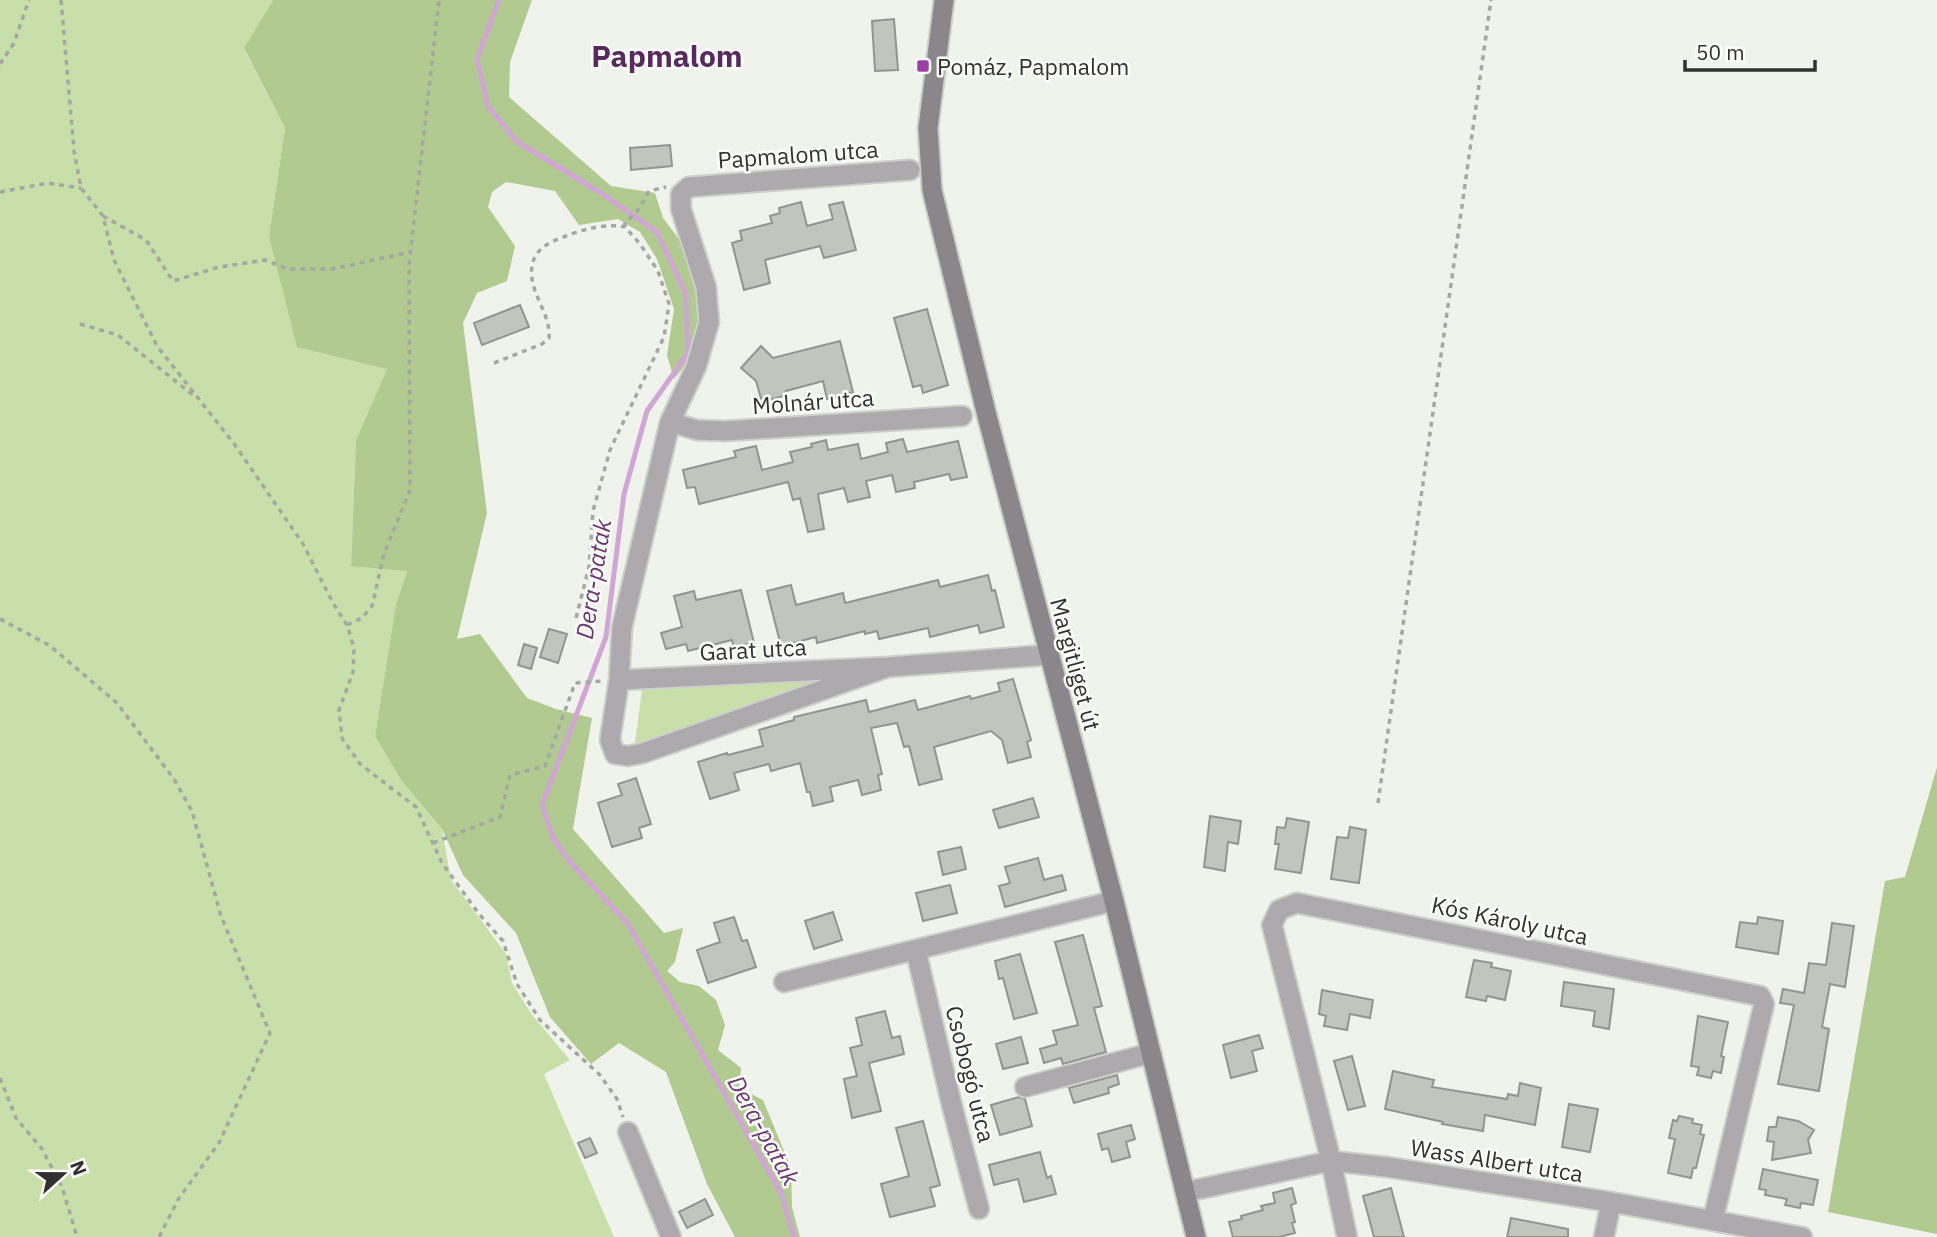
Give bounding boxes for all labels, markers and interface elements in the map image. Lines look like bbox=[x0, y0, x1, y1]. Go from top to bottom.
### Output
scale bar bbox=[1685, 28, 1814, 72]
district label: Papmalom bbox=[591, 36, 743, 75]
text: 50 m bbox=[1696, 38, 1745, 66]
place label: Pomáz, Papmalom bbox=[937, 51, 1129, 81]
marker: Pomáz, Papmalom bbox=[915, 58, 931, 74]
street label: Papmalom utca bbox=[717, 133, 879, 175]
street label: Molnár utca bbox=[751, 382, 875, 420]
water label: Dera-patak bbox=[568, 516, 618, 641]
street label: Margitliget út bbox=[1044, 594, 1108, 734]
street label: Garat utca bbox=[699, 631, 807, 667]
street label: Kós Károly utca bbox=[1429, 889, 1591, 951]
street label: Csobogó utca bbox=[940, 1003, 1002, 1145]
water label: Dera-patak bbox=[721, 1069, 808, 1191]
street label: Wass Albert utca bbox=[1409, 1132, 1585, 1188]
north arrow bbox=[28, 1139, 98, 1209]
text: N bbox=[65, 1157, 93, 1179]

